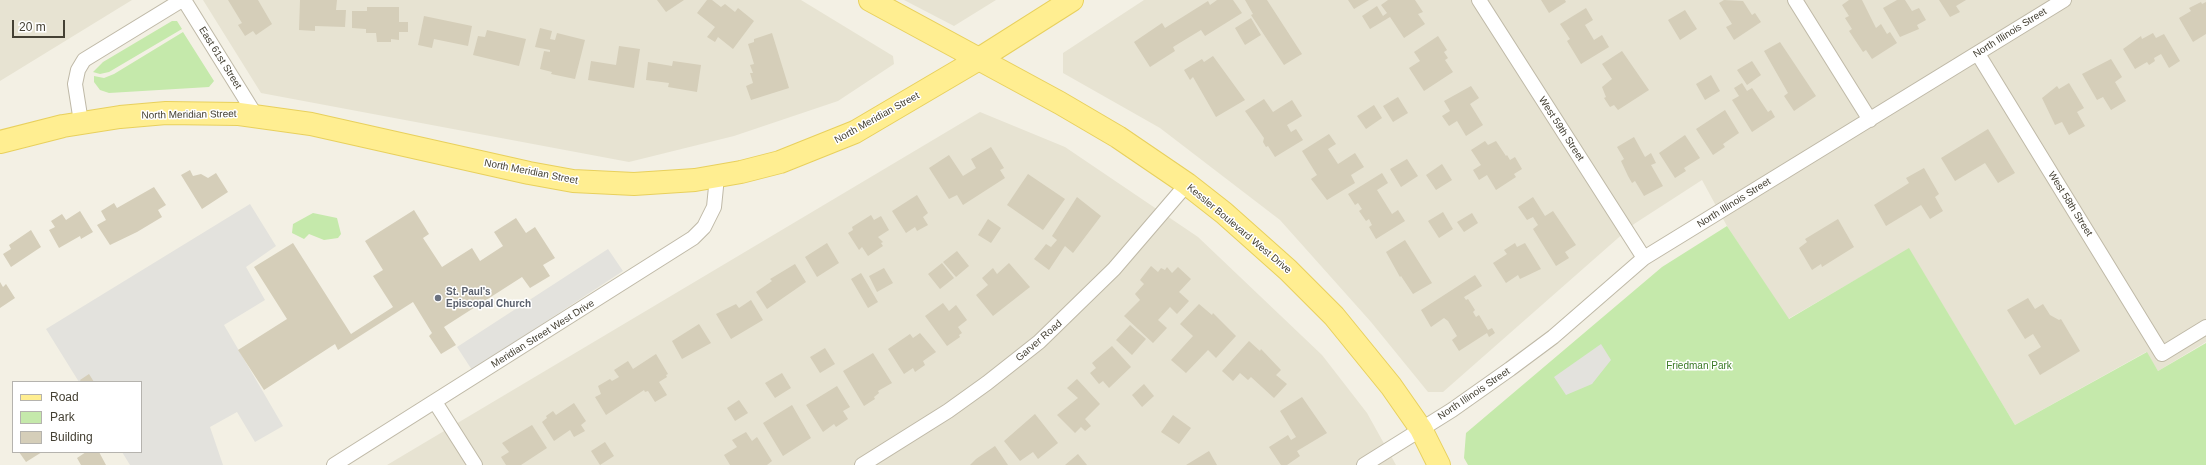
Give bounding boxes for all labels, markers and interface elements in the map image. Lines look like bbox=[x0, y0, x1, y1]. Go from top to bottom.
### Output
street label: North Illinois Street bbox=[1971, 6, 2049, 60]
scale bar bbox=[14, 12, 67, 38]
text: 20 m bbox=[19, 20, 46, 34]
street label: East 61st Street bbox=[196, 25, 244, 91]
street label: North Meridian Street bbox=[833, 90, 921, 146]
street label: West 59th Street bbox=[1536, 95, 1586, 163]
street label: North Meridian Street bbox=[141, 108, 237, 122]
street label: North Meridian Street bbox=[483, 157, 579, 187]
street label: West 58th Street bbox=[2045, 169, 2095, 239]
street label: North Illinois Street bbox=[1695, 176, 1773, 230]
street label: Kessler Boulevard West Drive bbox=[1184, 182, 1294, 276]
place label: St. Paul's Episcopal Church bbox=[446, 286, 531, 310]
marker: St. Paul's Episcopal Church bbox=[433, 293, 443, 303]
street label: Meridian Street West Drive bbox=[489, 297, 597, 371]
street label: Garver Road bbox=[1013, 318, 1065, 364]
park label: Friedman Park bbox=[1666, 360, 1732, 372]
street label: North Illinois Street bbox=[1436, 365, 1512, 423]
legend bbox=[12, 381, 142, 453]
text: Road bbox=[50, 390, 79, 404]
text: Park bbox=[50, 410, 75, 424]
text: Building bbox=[50, 430, 93, 444]

